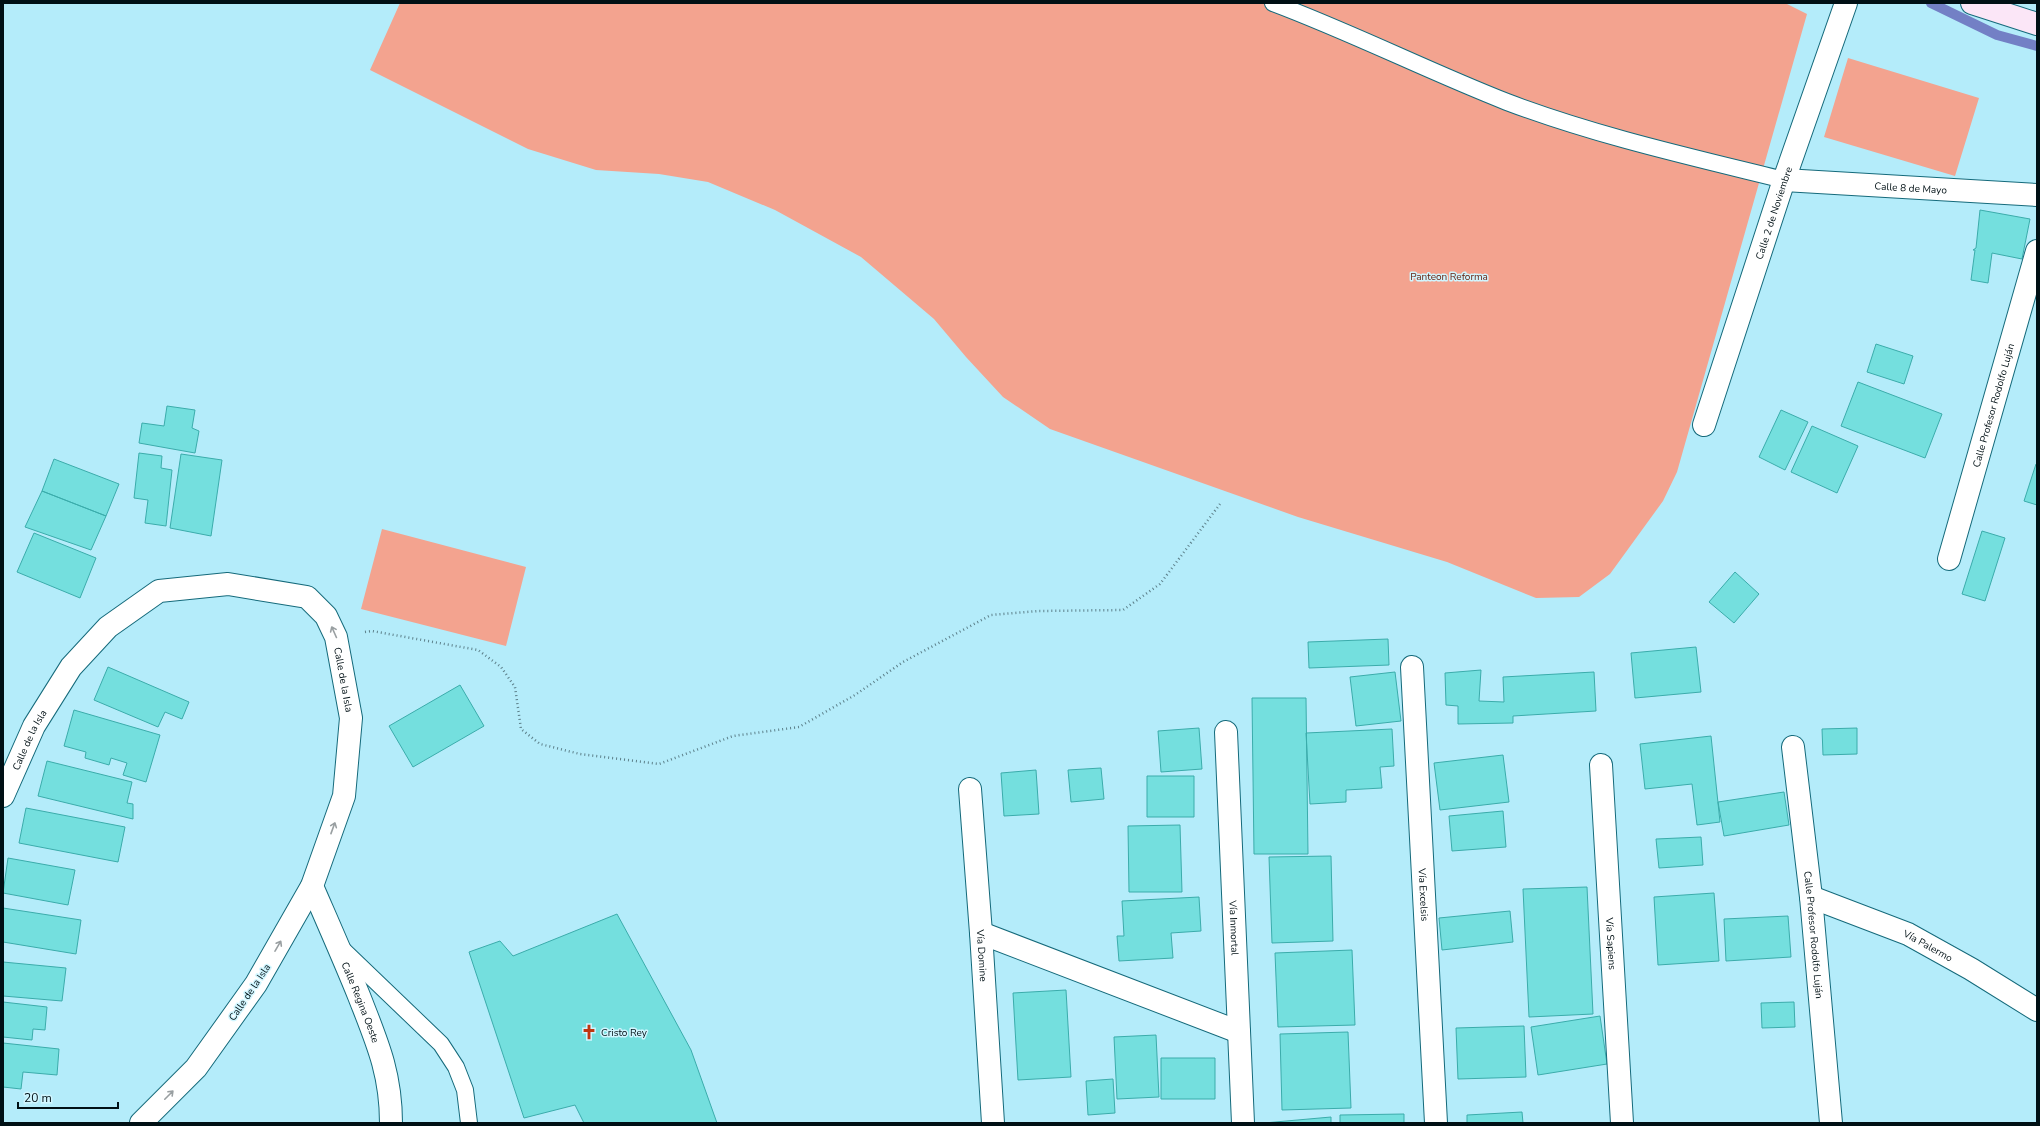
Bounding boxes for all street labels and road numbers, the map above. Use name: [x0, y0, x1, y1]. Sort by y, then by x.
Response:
street label: Calle 2 de Noviembre: [1752, 165, 1796, 262]
street label: Calle 8 de Mayo: [1874, 179, 1948, 198]
street label: Calle Profesor Rodolfo Luján: [1970, 342, 2018, 469]
street label: Calle de la Isla: [330, 646, 356, 713]
street label: Calle de la Isla: [9, 707, 51, 773]
street label: Vía Excelsis: [1415, 867, 1431, 922]
street label: Calle Profesor Rodolfo Luján: [1800, 870, 1826, 999]
street label: Vía Inmortal: [1225, 899, 1242, 956]
street label: Vía Sapiens: [1602, 916, 1619, 971]
street label: Vía Palermo: [1900, 927, 1955, 966]
street label: Vía Domine: [973, 928, 990, 982]
street label: Calle Regina Oeste: [338, 960, 382, 1045]
street label: Calle de la Isla: [226, 961, 274, 1024]

